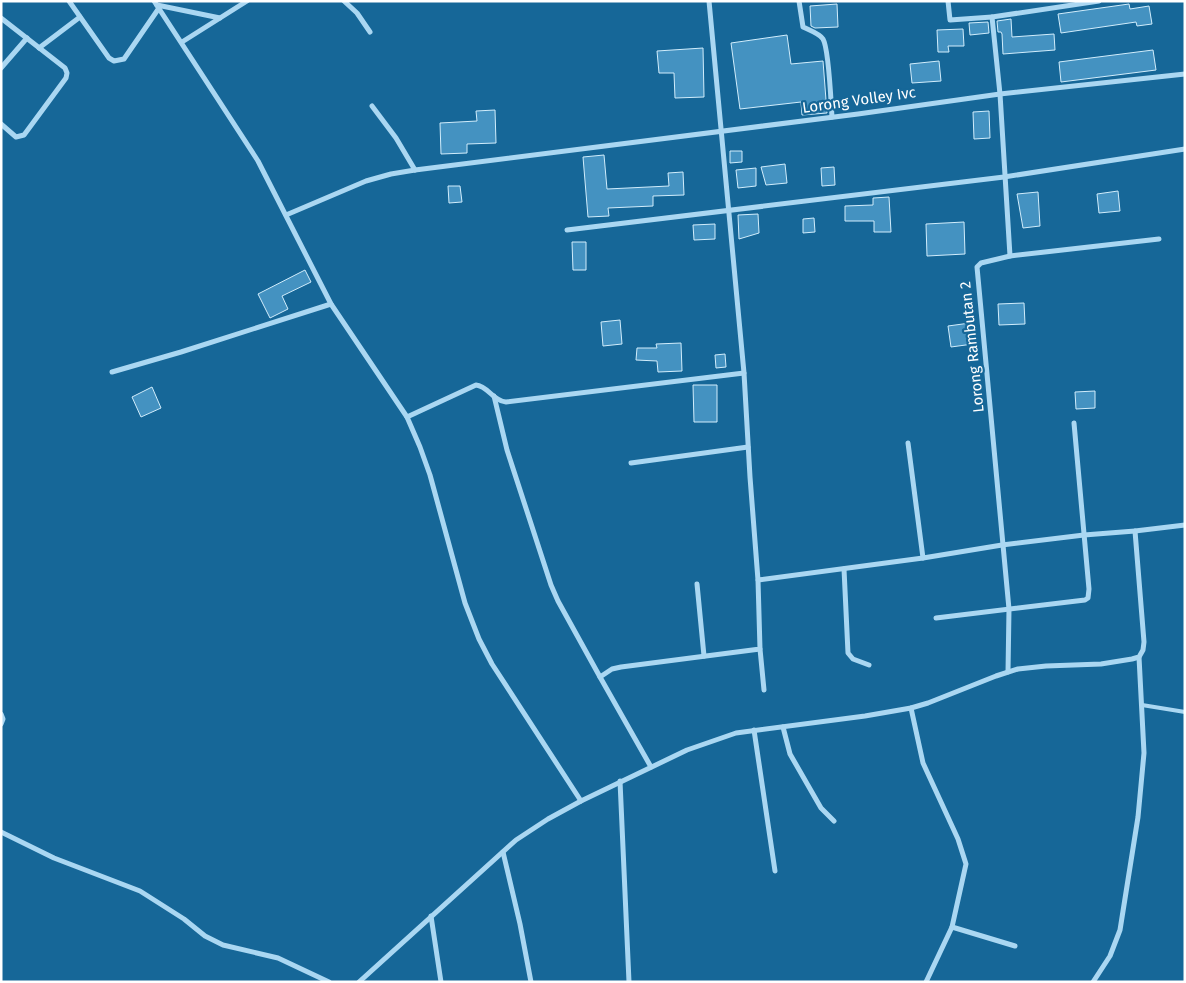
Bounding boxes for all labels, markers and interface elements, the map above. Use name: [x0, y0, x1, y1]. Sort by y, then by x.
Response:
street label: Lorong Volley Ivc: [801, 83, 917, 117]
street label: Lorong Rambutan 2: [956, 281, 988, 413]

